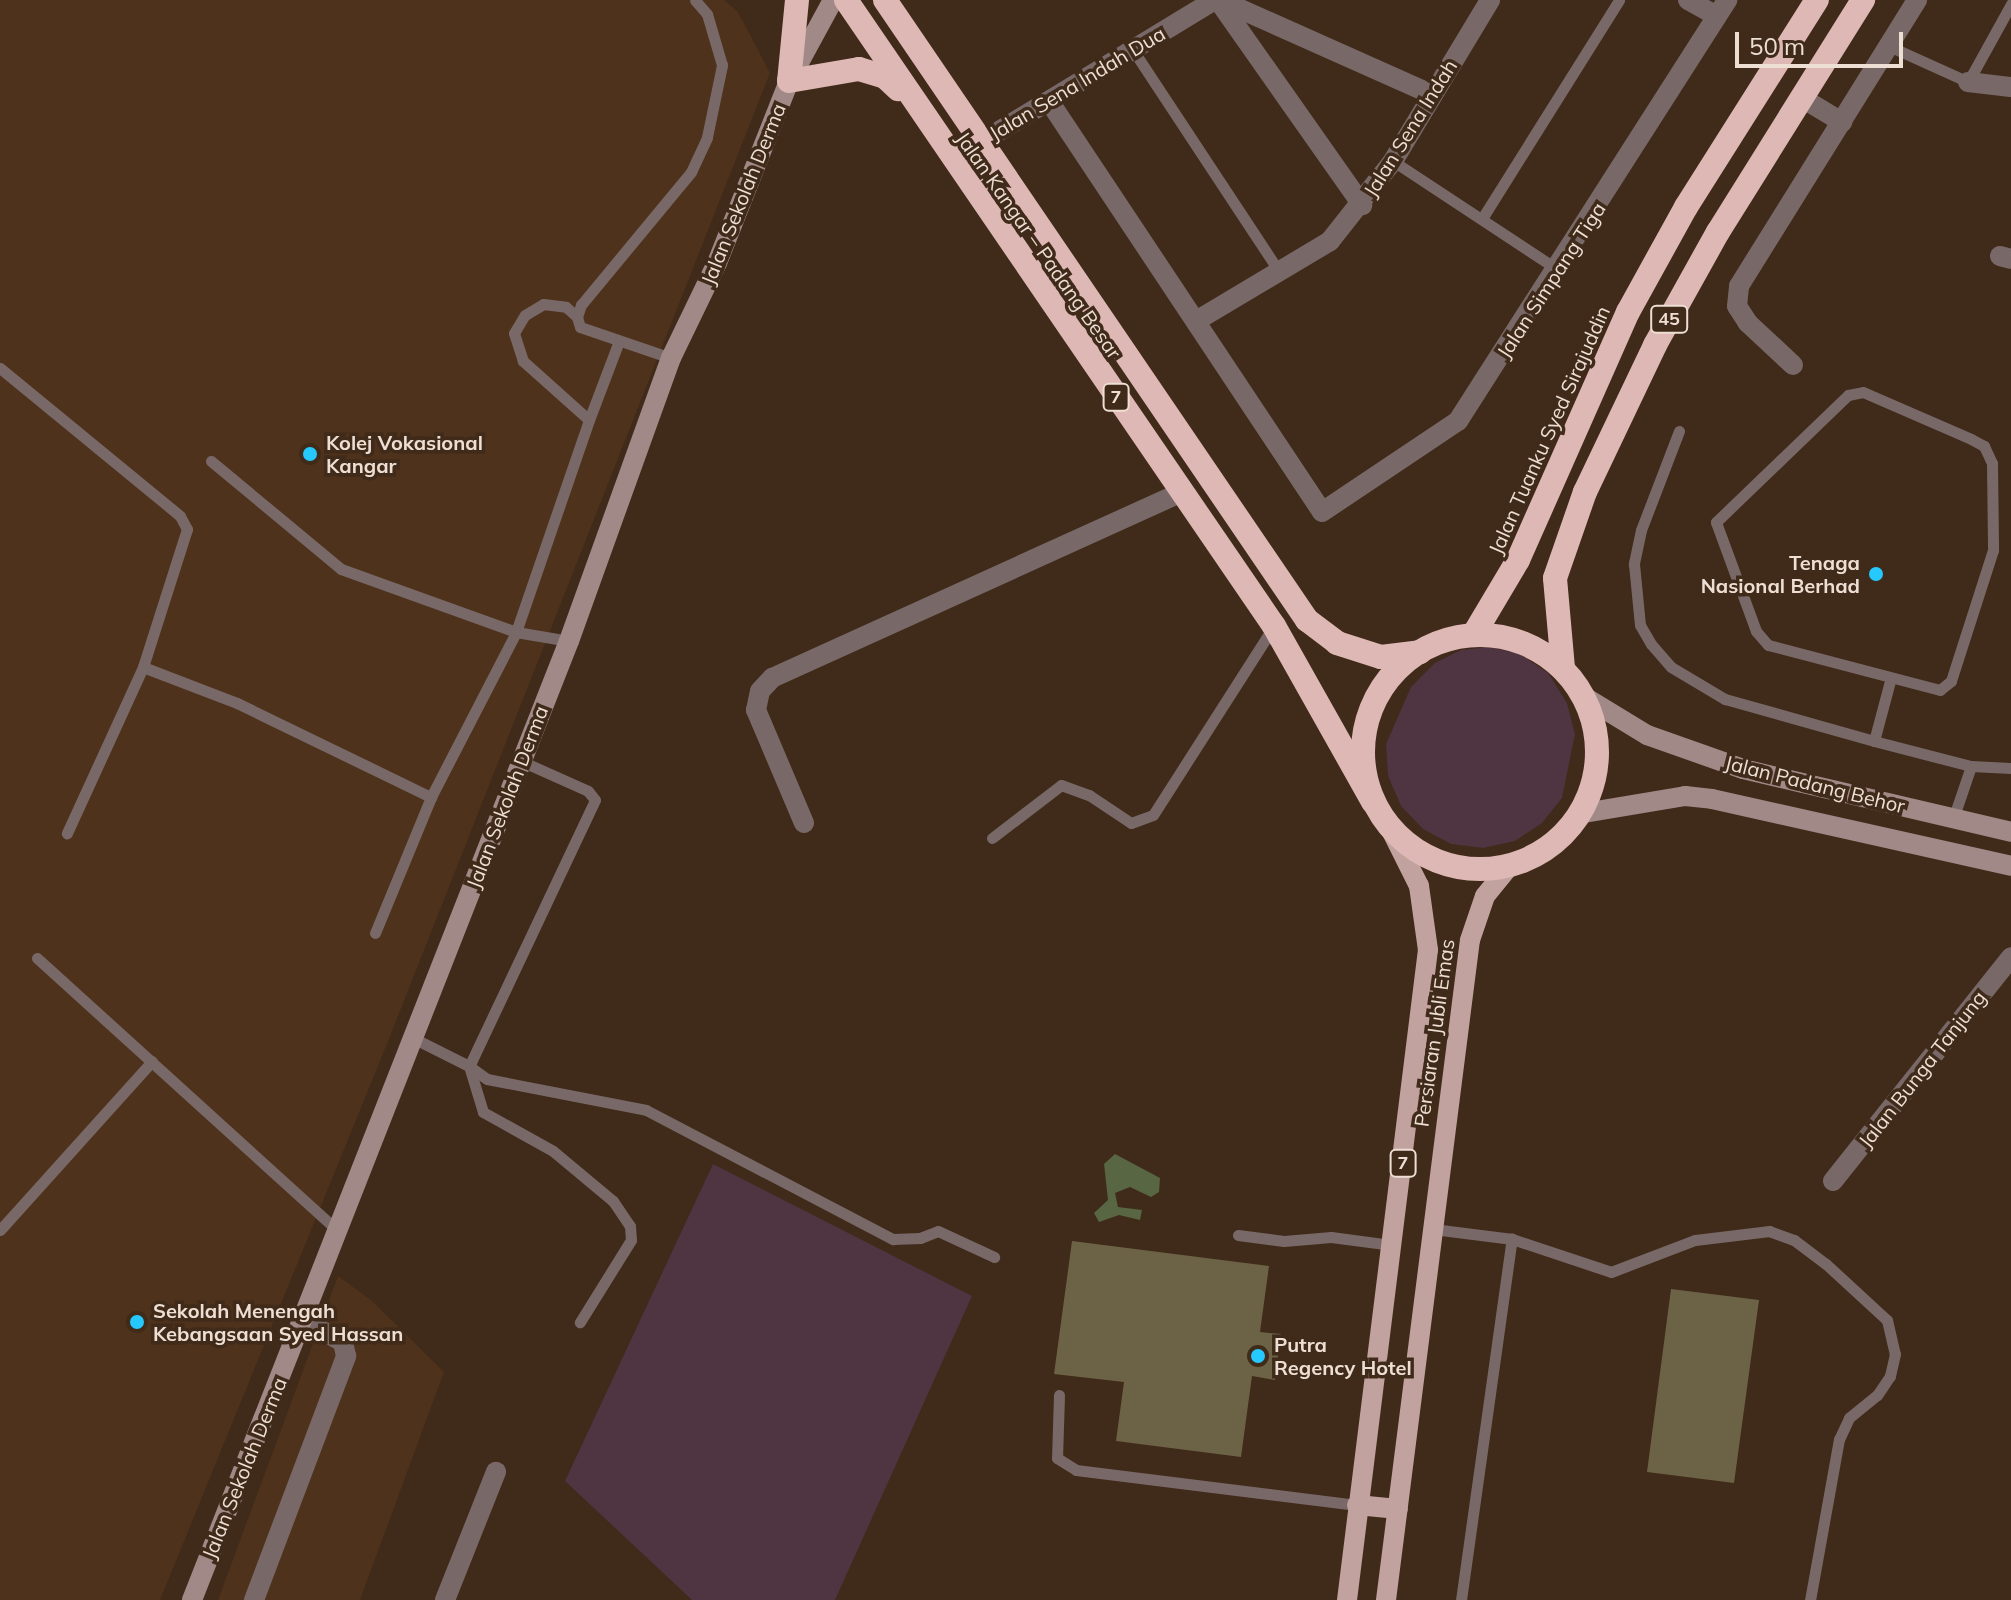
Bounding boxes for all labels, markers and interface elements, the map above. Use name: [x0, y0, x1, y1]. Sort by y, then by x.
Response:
scale bar: [1739, 16, 1907, 66]
street label: Jalan Sena Indah Dua: [985, 21, 1169, 145]
text: 50 m: [1749, 31, 1805, 61]
street label: Jalan Sena Indah: [1358, 55, 1462, 201]
street label: Jalan Sekolah Derma: [696, 100, 790, 288]
street label: Jalan Kangar – Padang Besar: [951, 127, 1127, 363]
street label: Jalan Simpang Tiga: [1492, 198, 1610, 362]
street label: Jalan Tuanku Syed Sirajuddin: [1483, 302, 1615, 558]
road number: 45: [1649, 305, 1689, 333]
road number: 7: [1102, 383, 1130, 411]
place label: Kolej Vokasional Kangar: [326, 430, 483, 477]
marker: Kolej Vokasional Kangar: [301, 445, 319, 463]
place label: Tenaga Nasional Berhad: [1701, 550, 1860, 597]
marker: Tenaga Nasional Berhad: [1867, 565, 1885, 583]
street label: Jalan Sekolah Derma: [461, 702, 553, 892]
street label: Jalan Padang Behor: [1722, 750, 1908, 818]
street label: Persiaran Jubli Emas: [1409, 938, 1459, 1128]
street label: Jalan Bunga Tanjung: [1853, 986, 1991, 1152]
road number: 7: [1389, 1149, 1417, 1177]
place label: Sekolah Menengah Kebangsaan Syed Hassan: [153, 1298, 403, 1345]
marker: Sekolah Menengah Kebangsaan Syed Hassan: [128, 1313, 146, 1331]
place label: Putra Regency Hotel: [1274, 1332, 1412, 1379]
marker: Putra Regency Hotel: [1249, 1347, 1267, 1365]
street label: Jalan Sekolah Derma: [197, 1374, 291, 1562]

